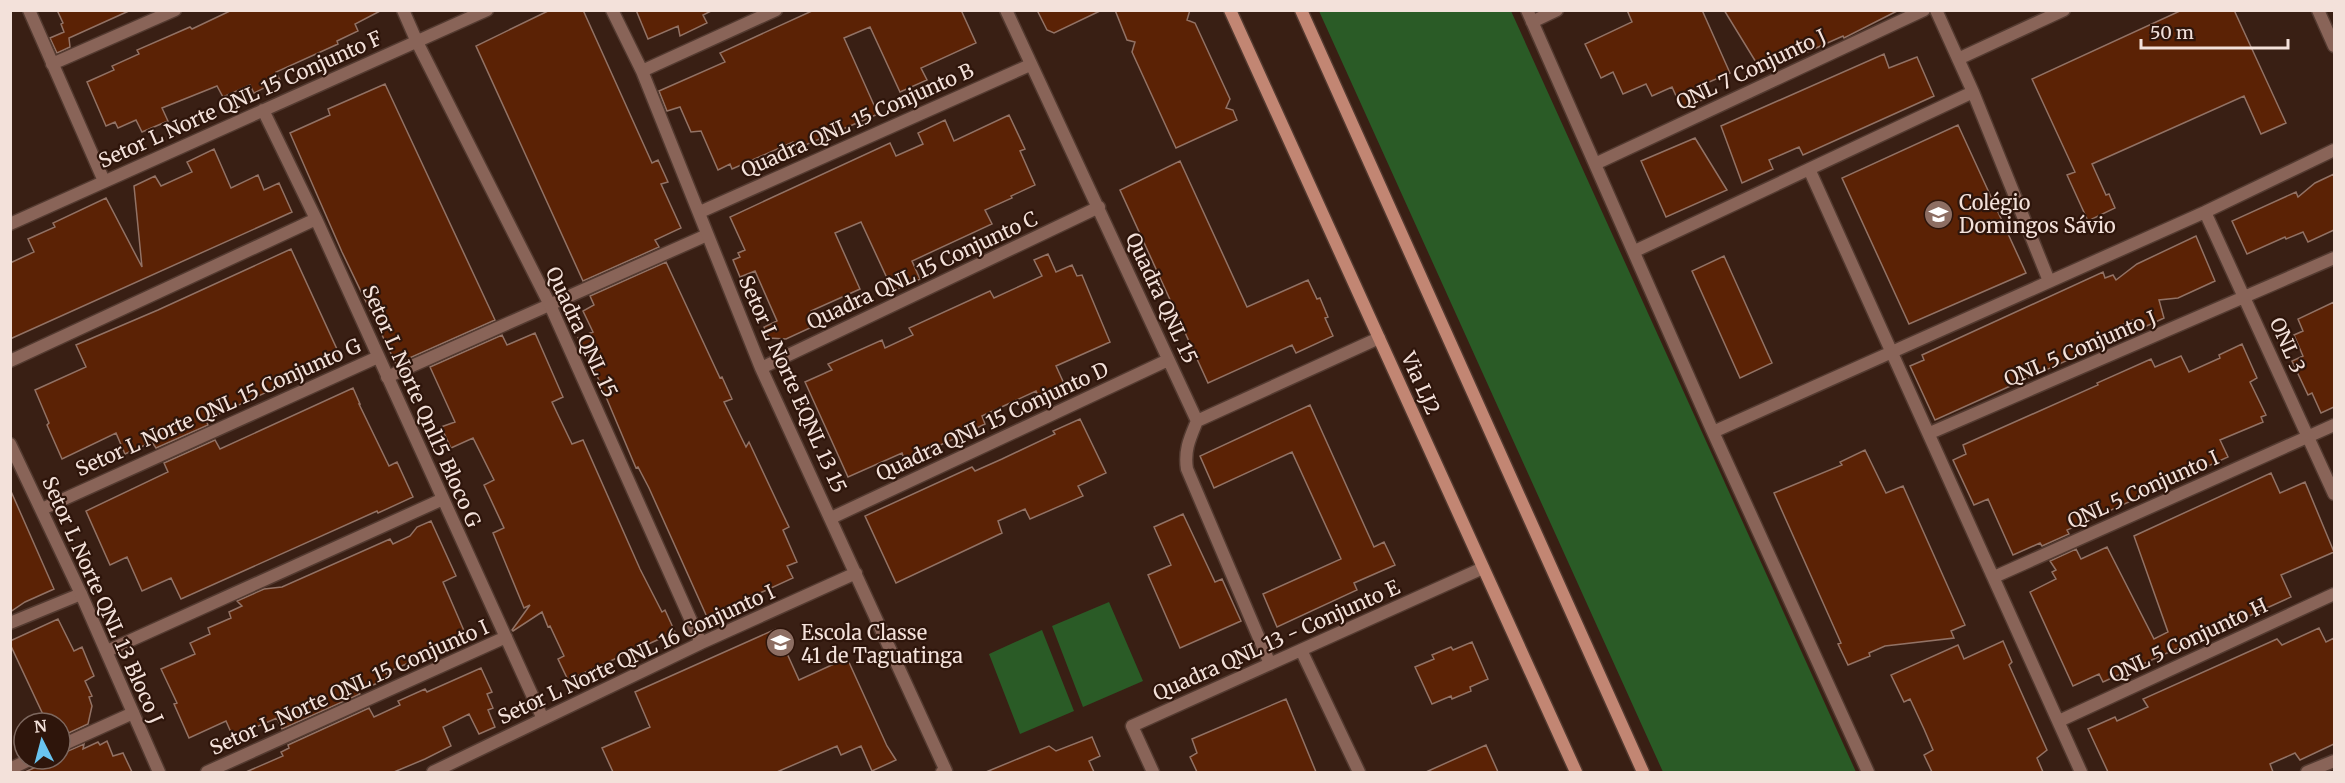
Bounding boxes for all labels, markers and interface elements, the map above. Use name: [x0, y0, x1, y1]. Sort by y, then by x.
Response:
scale bar: [2141, 12, 2288, 50]
text: 50 m: [2150, 21, 2194, 44]
street label: QNL 7 Conjunto J: [1672, 23, 1830, 115]
street label: Setor L Norte QNL 15 Conjunto F: [94, 25, 386, 173]
street label: Quadra QNL 15 Conjunto B: [737, 57, 977, 183]
place label: Colégio Domingos Sávio: [1959, 190, 2116, 238]
school or university icon: Colégio Domingos Sávio: [1922, 198, 1954, 230]
street label: Quadra QNL 15 Conjunto C: [803, 205, 1041, 335]
street label: Quadra QNL 15: [1121, 229, 1203, 367]
street label: Quadra QNL 15: [541, 263, 623, 401]
street label: Setor L Norte EQNL 13 15: [734, 271, 852, 497]
street label: Setor L Norte Qnl15 Bloco G: [357, 281, 487, 531]
street label: QNL 5 Conjunto J: [2000, 305, 2160, 391]
street label: ONL 3: [2265, 313, 2311, 377]
street label: Setor L Norte QNL 15 Conjunto G: [71, 332, 365, 481]
street label: Via LJ2: [1396, 347, 1446, 418]
street label: Quadra QNL 15 Conjunto D: [872, 356, 1112, 486]
street label: QNL 5 Conjunto I: [2063, 444, 2223, 534]
street label: Setor L Norte QNL 13 Bloco J: [38, 473, 168, 727]
street label: Quadra QNL 13 - Conjunto E: [1149, 574, 1404, 706]
street label: Setor L Norte QNL 16 Conjunto I: [493, 579, 779, 729]
street label: QNL 5 Conjunto H: [2105, 592, 2271, 688]
street label: Setor L Norte QNL 15 Conjunto I: [206, 614, 492, 760]
place label: Escola Classe 41 de Taguatinga: [801, 620, 963, 668]
school or university icon: Escola Classe 41 de Taguatinga: [764, 627, 796, 659]
north arrow: [12, 711, 72, 771]

